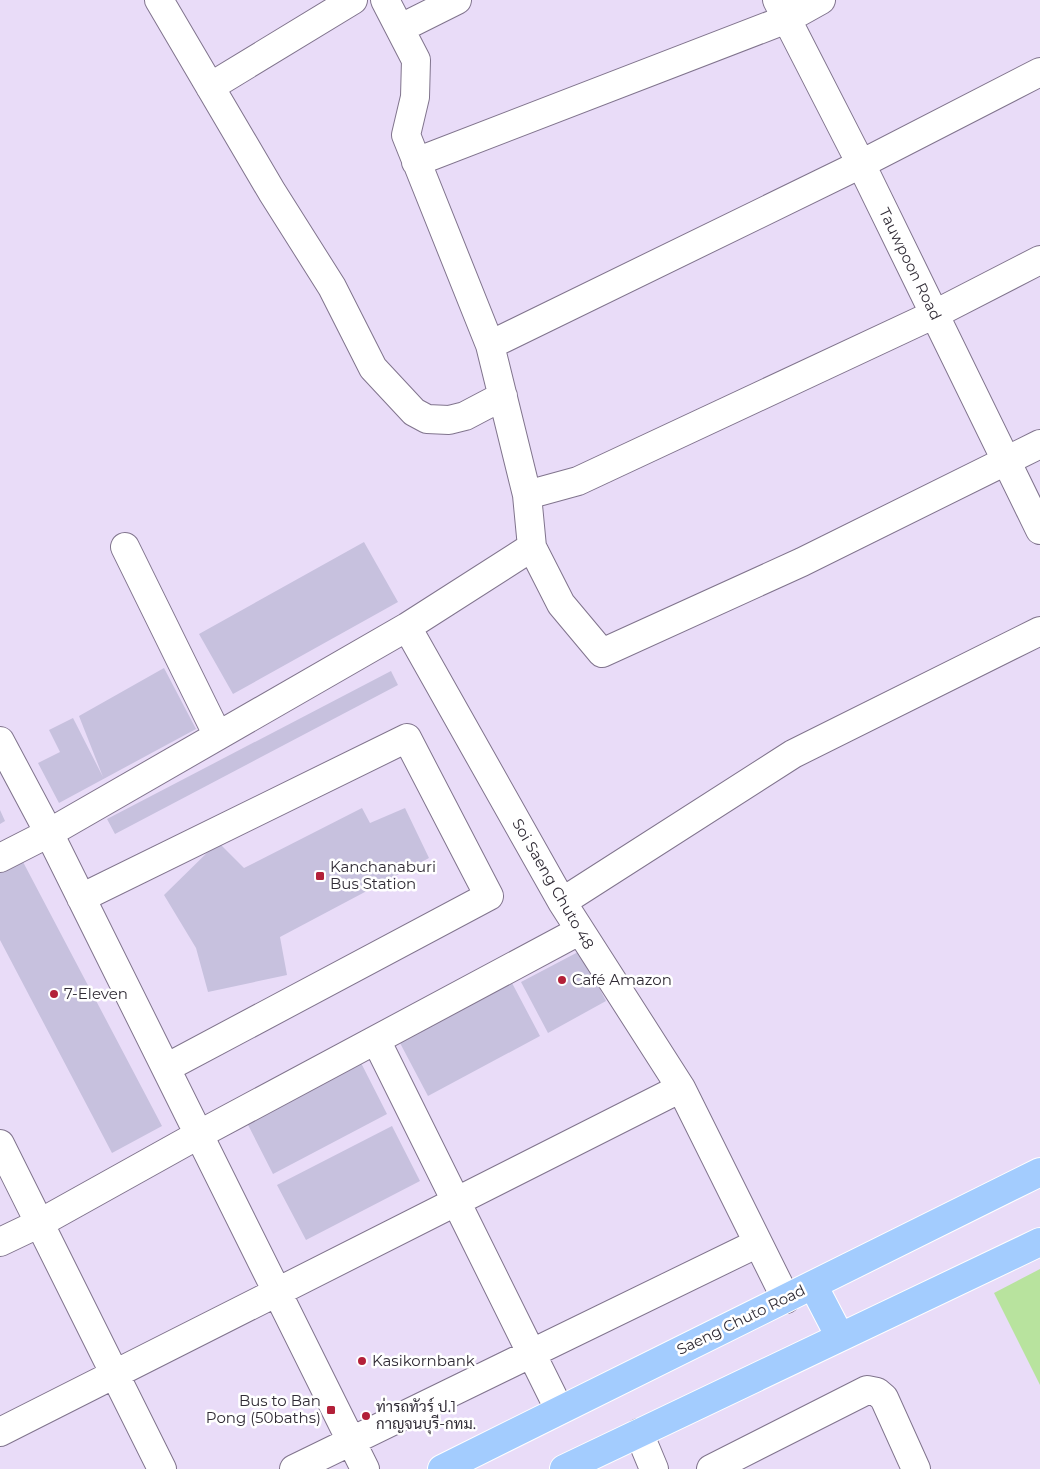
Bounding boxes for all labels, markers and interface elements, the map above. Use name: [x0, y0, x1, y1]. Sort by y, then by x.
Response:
street label: Tauwpoon Road: [875, 205, 946, 323]
street label: Soi Saeng Chuto 48: [508, 815, 599, 952]
place label: Kanchanaburi Bus Station: [330, 857, 436, 893]
marker: Kanchanaburi Bus Station: [314, 870, 326, 882]
place label: Café Amazon: [572, 970, 672, 989]
marker: Café Amazon: [556, 974, 568, 986]
place label: 7-Eleven: [64, 984, 128, 1003]
marker: 7-Eleven: [48, 988, 60, 1000]
street label: Saeng Chuto Road: [673, 1280, 808, 1359]
place label: Kasikornbank: [372, 1351, 475, 1370]
marker: Kasikornbank: [356, 1355, 368, 1367]
place label: Bus to Ban Pong (50baths): [206, 1391, 321, 1427]
place label: ท่ารถทัวร์ ป.1 กาญจนบุรี-กทม.: [376, 1397, 476, 1435]
marker: Bus to Ban Pong (50baths): [325, 1404, 337, 1416]
marker: ท่ารถทัวร์ ป.1 กาญจนบุรี-กทม.: [360, 1410, 372, 1422]

